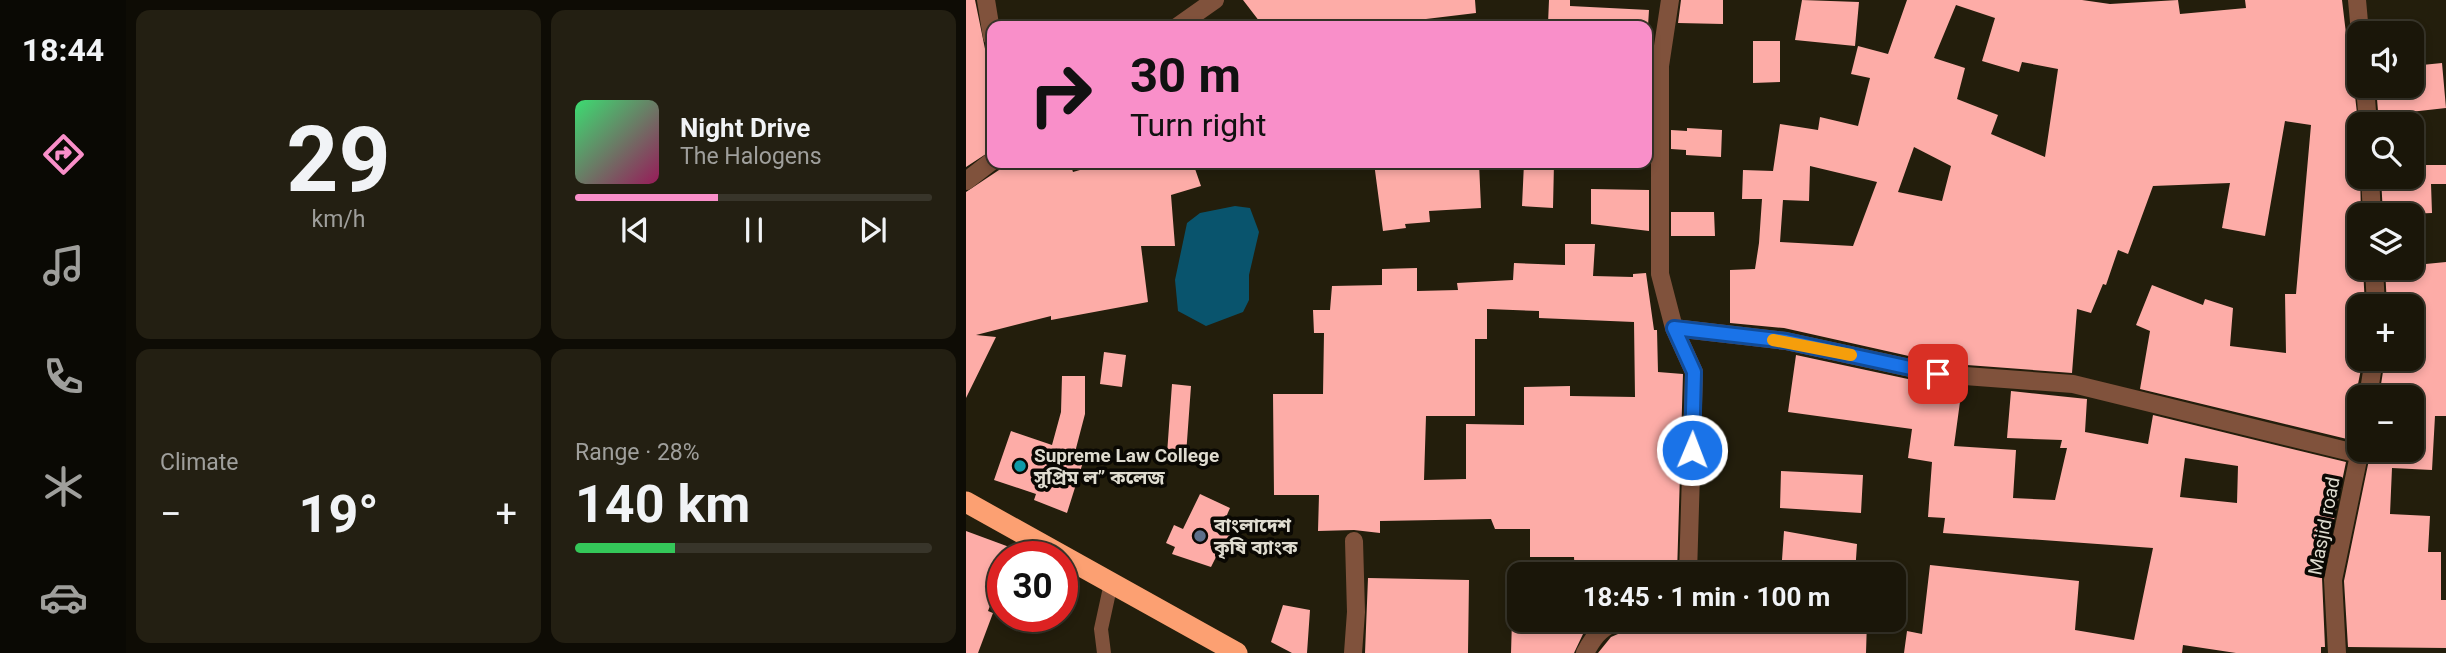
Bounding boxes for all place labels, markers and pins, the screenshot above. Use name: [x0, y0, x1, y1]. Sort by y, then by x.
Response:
pin: [1908, 344, 1968, 404]
place label: Supreme Law College সুপ্রিম ল” কলেজ: [1033, 444, 1219, 489]
marker: Supreme Law College সুপ্রিম ল” কলেজ: [1012, 458, 1028, 474]
place label: বাংলাদেশ কৃষি ব্যাংক: [1213, 514, 1298, 560]
marker: বাংলাদেশ কৃষি ব্যাংক: [1192, 528, 1208, 544]

